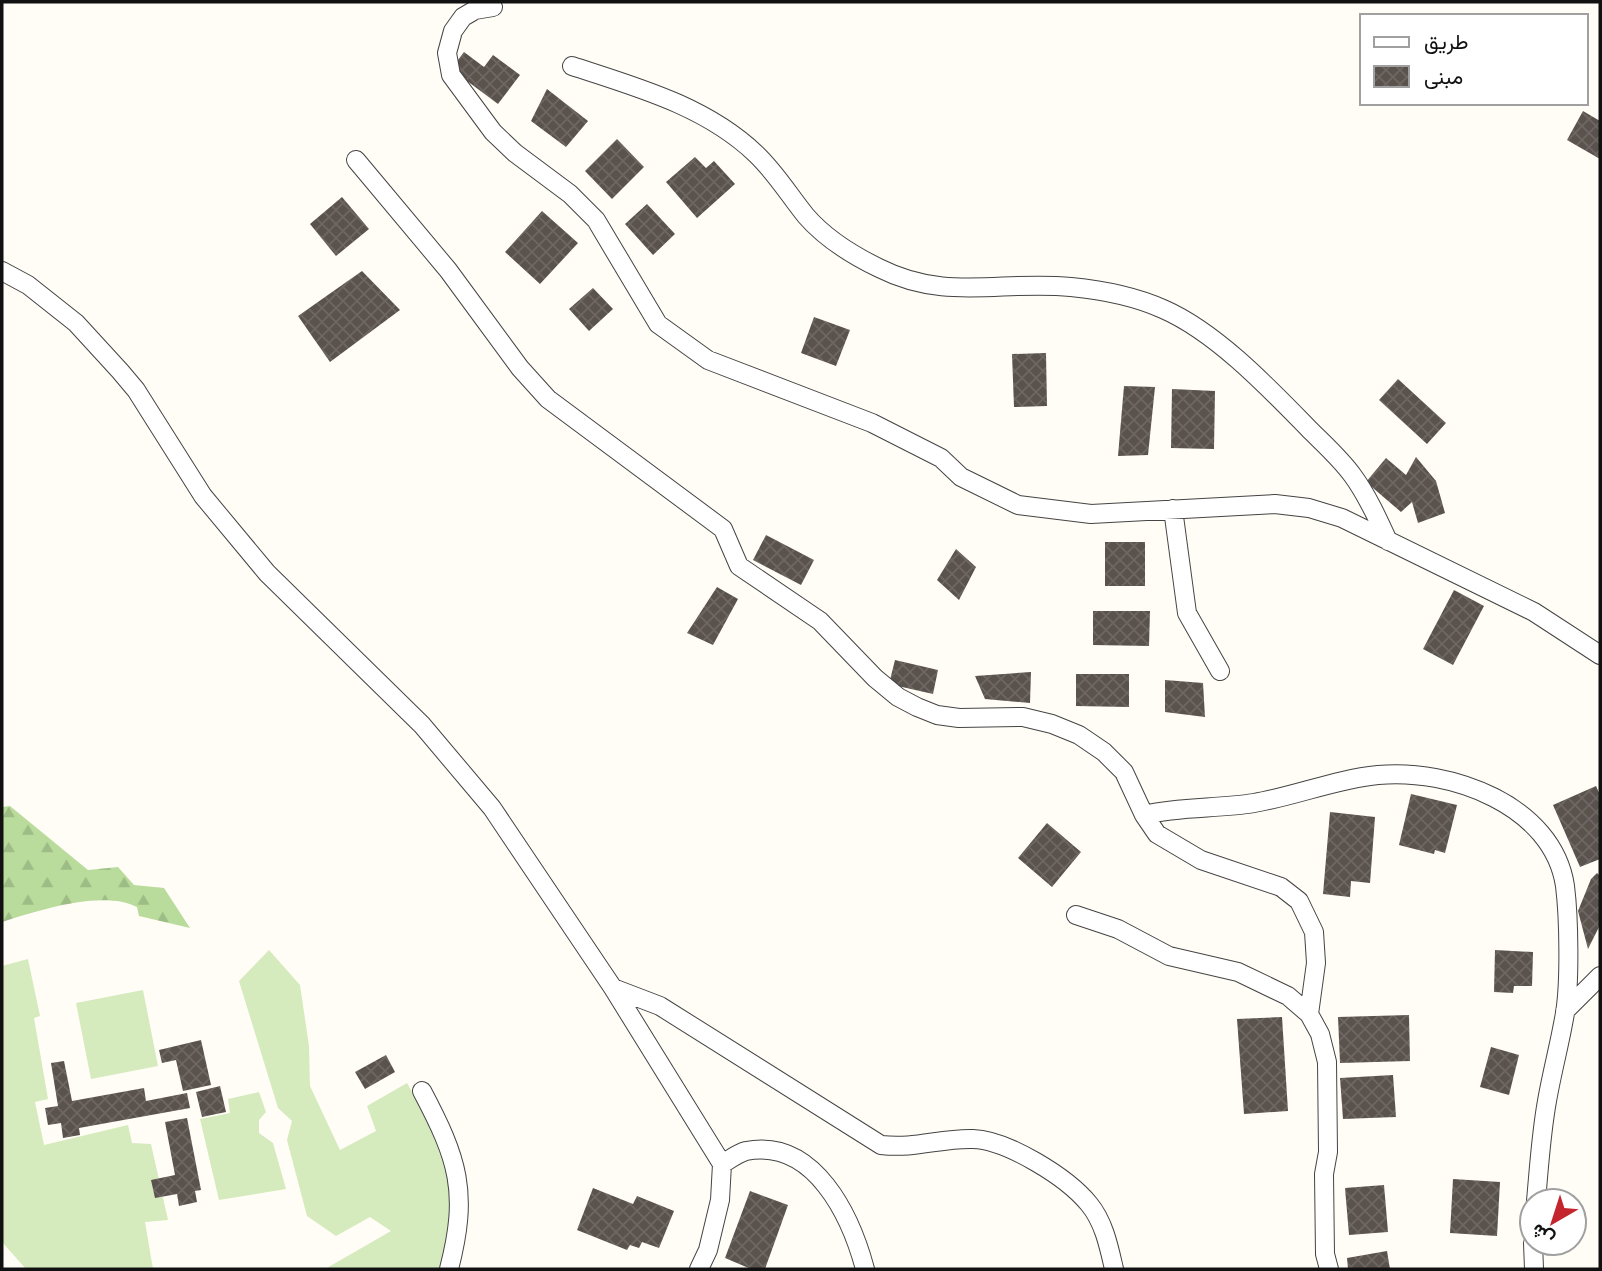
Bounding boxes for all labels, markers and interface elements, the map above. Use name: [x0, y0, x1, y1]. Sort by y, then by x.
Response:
legend: [1360, 14, 1588, 105]
text: طريق: [1424, 27, 1469, 55]
text: مبنى: [1424, 62, 1463, 90]
north arrow: [1518, 1187, 1588, 1257]
text: ش: [1525, 1219, 1559, 1253]

